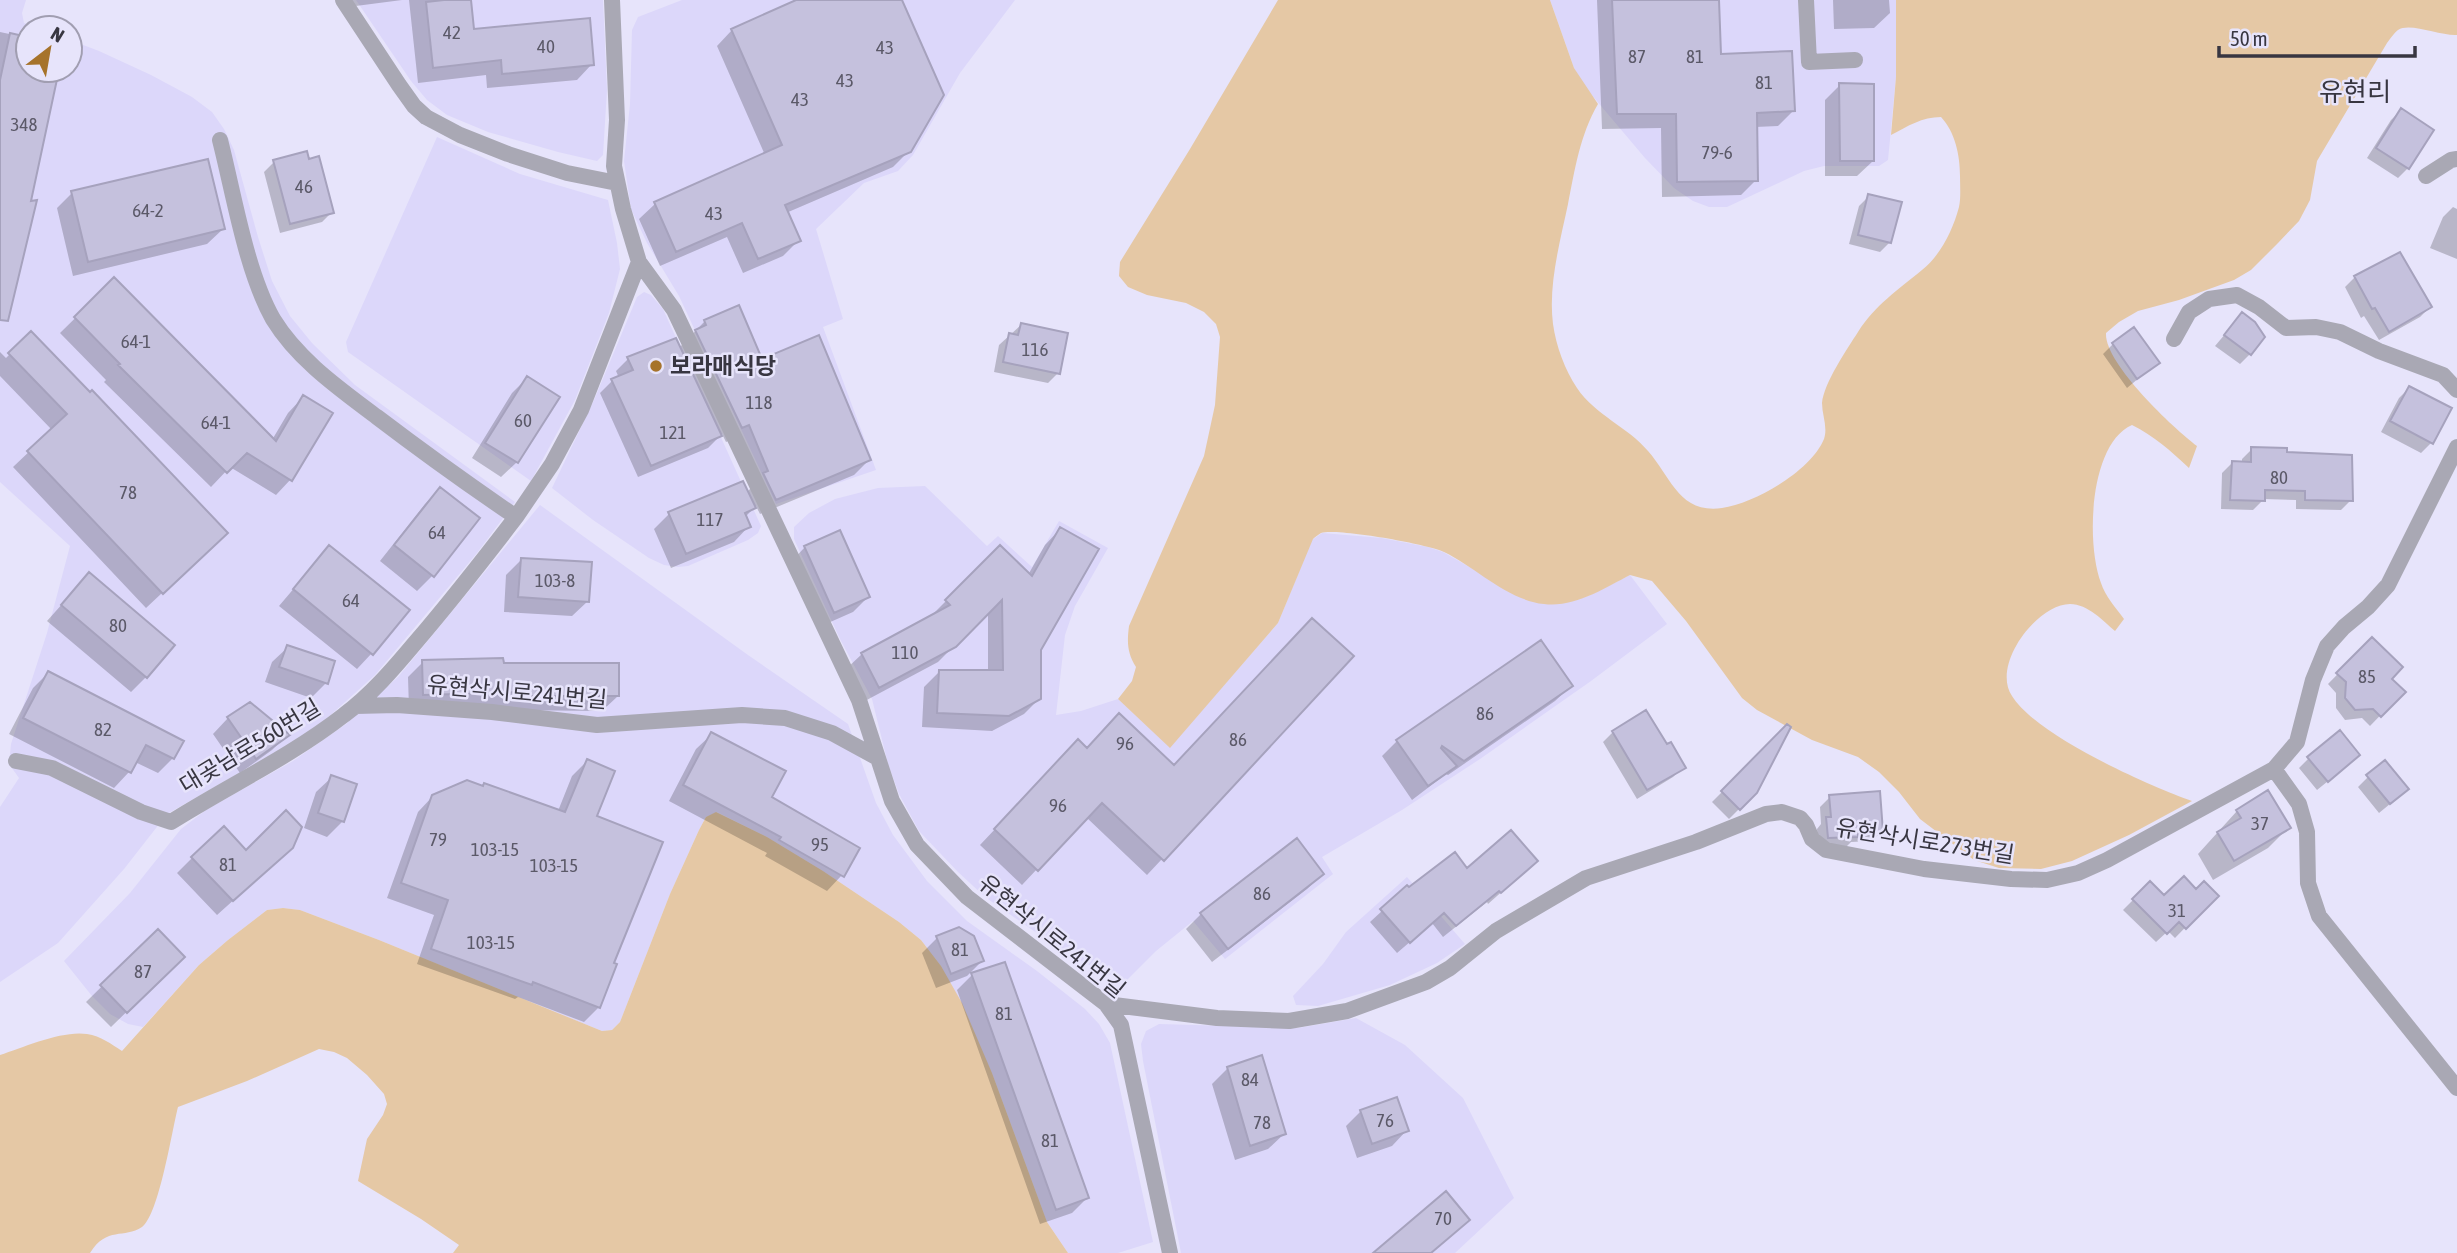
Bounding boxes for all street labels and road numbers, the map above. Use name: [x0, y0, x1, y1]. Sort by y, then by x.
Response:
street label: 유현삭시로241번길: [426, 671, 608, 713]
street label: 대곶남로560번길: [175, 694, 325, 798]
street label: 유현삭시로273번길: [1834, 814, 2016, 868]
street label: 유현삭시로241번길: [974, 869, 1130, 1003]

